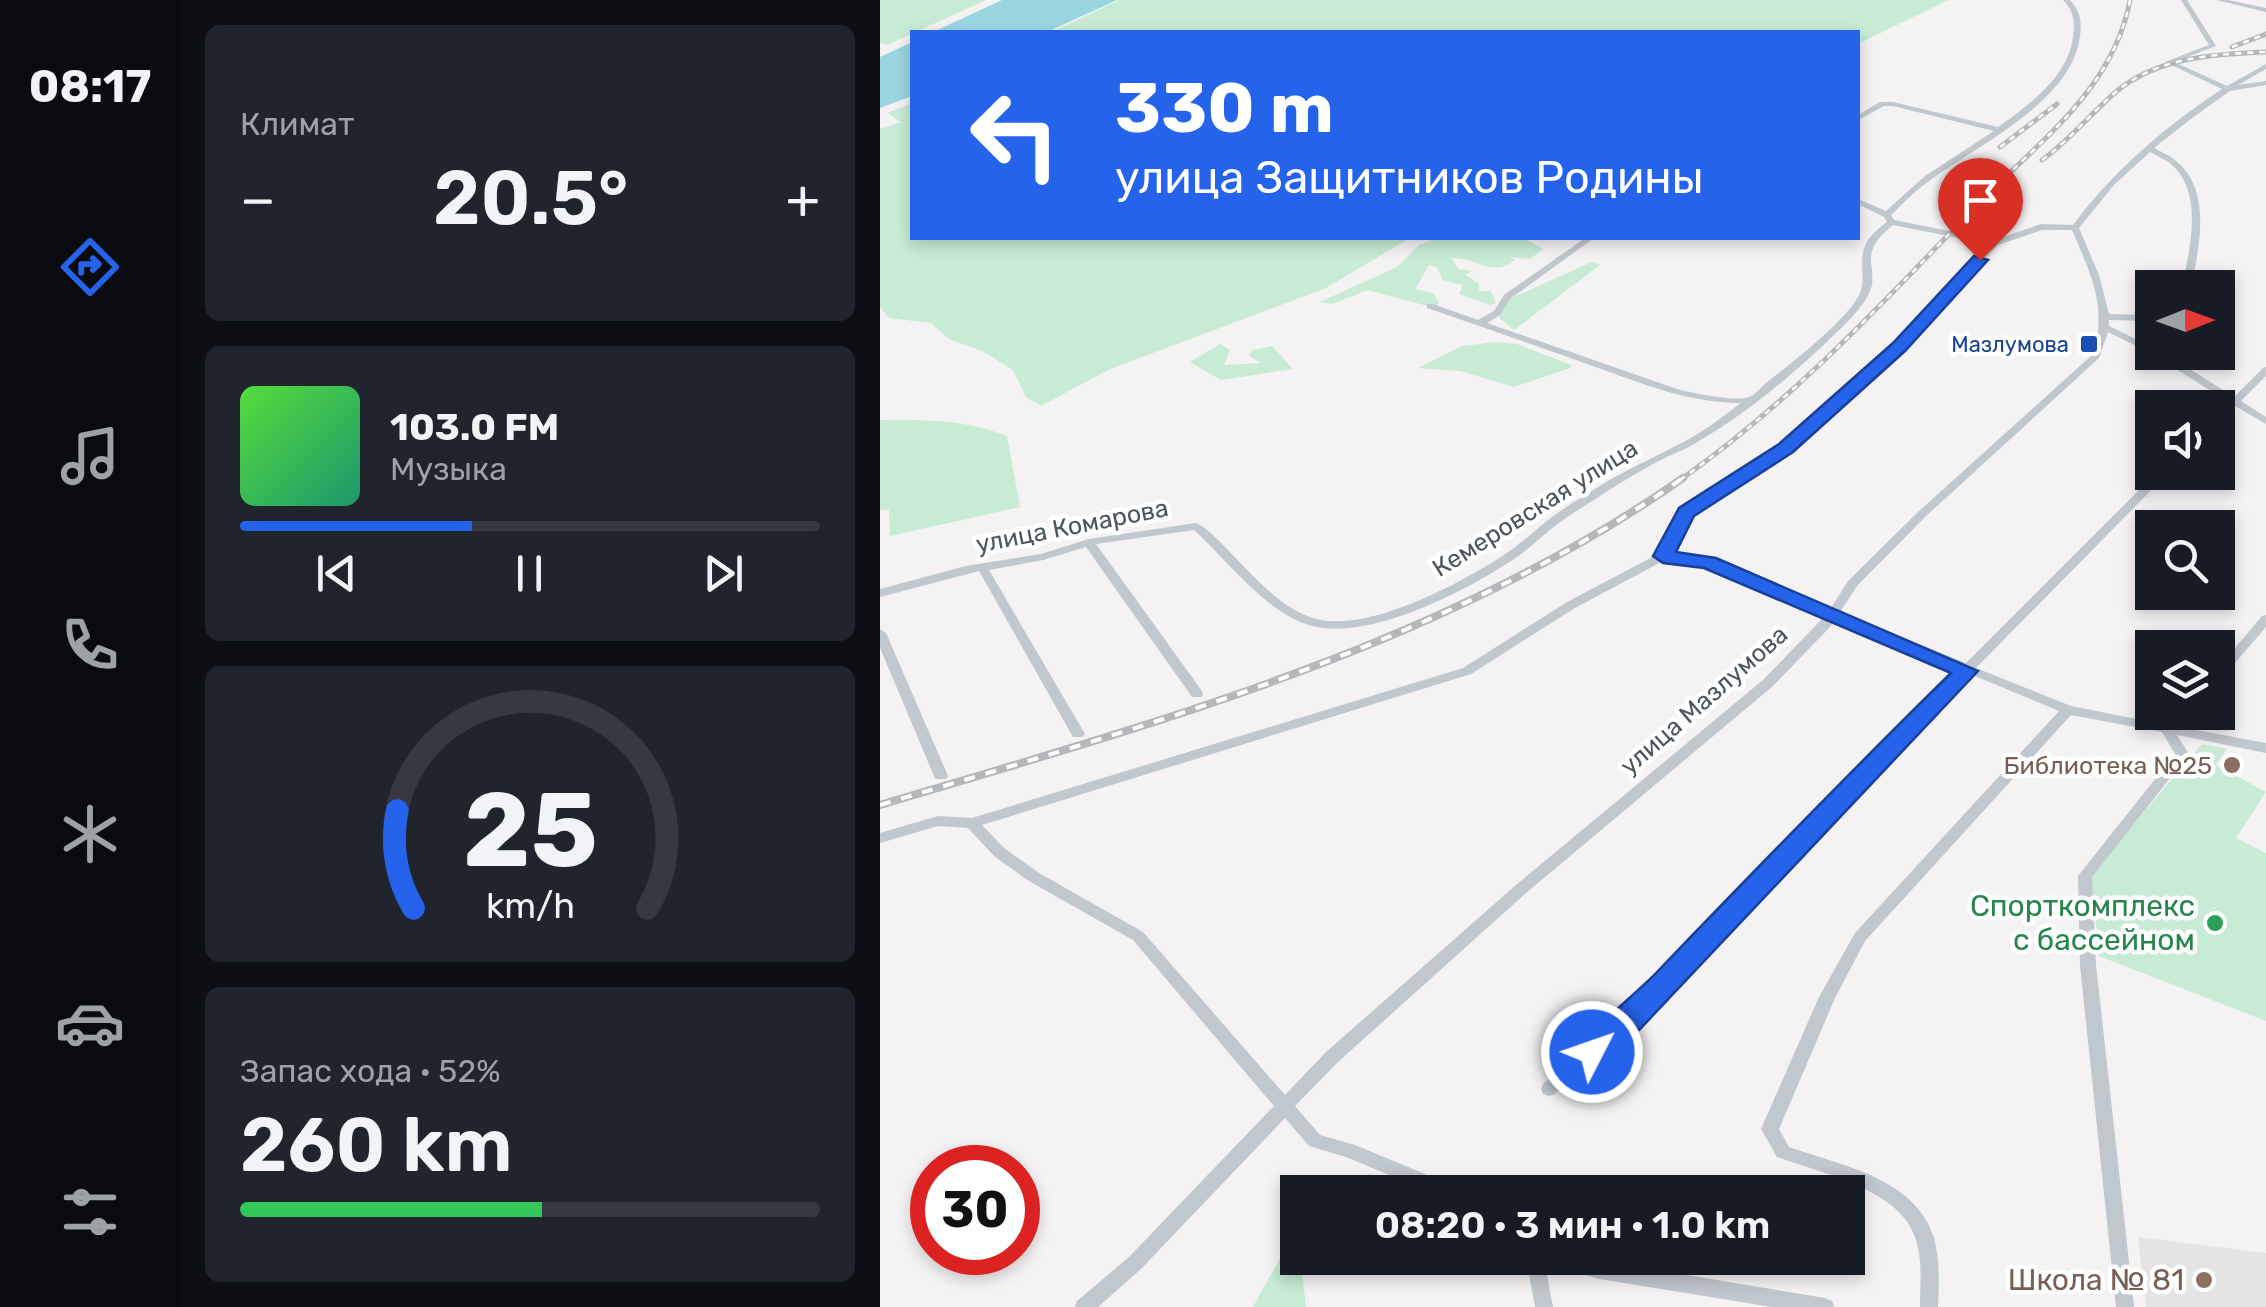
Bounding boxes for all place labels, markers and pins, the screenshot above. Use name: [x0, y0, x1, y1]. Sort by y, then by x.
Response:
pin: [1938, 158, 2023, 261]
place label: Мазлумова: [1951, 331, 2069, 358]
marker: Мазлумова: [2078, 333, 2100, 355]
place label: Библиотека №25: [2004, 751, 2212, 780]
marker: Библиотека №25: [2221, 754, 2243, 776]
place label: Спорткомплекс с бассейном: [1970, 888, 2195, 958]
marker: Спорткомплекс с бассейном: [2204, 912, 2226, 934]
place label: Школа № 81: [2008, 1262, 2184, 1298]
marker: Школа № 81: [2193, 1269, 2215, 1291]

